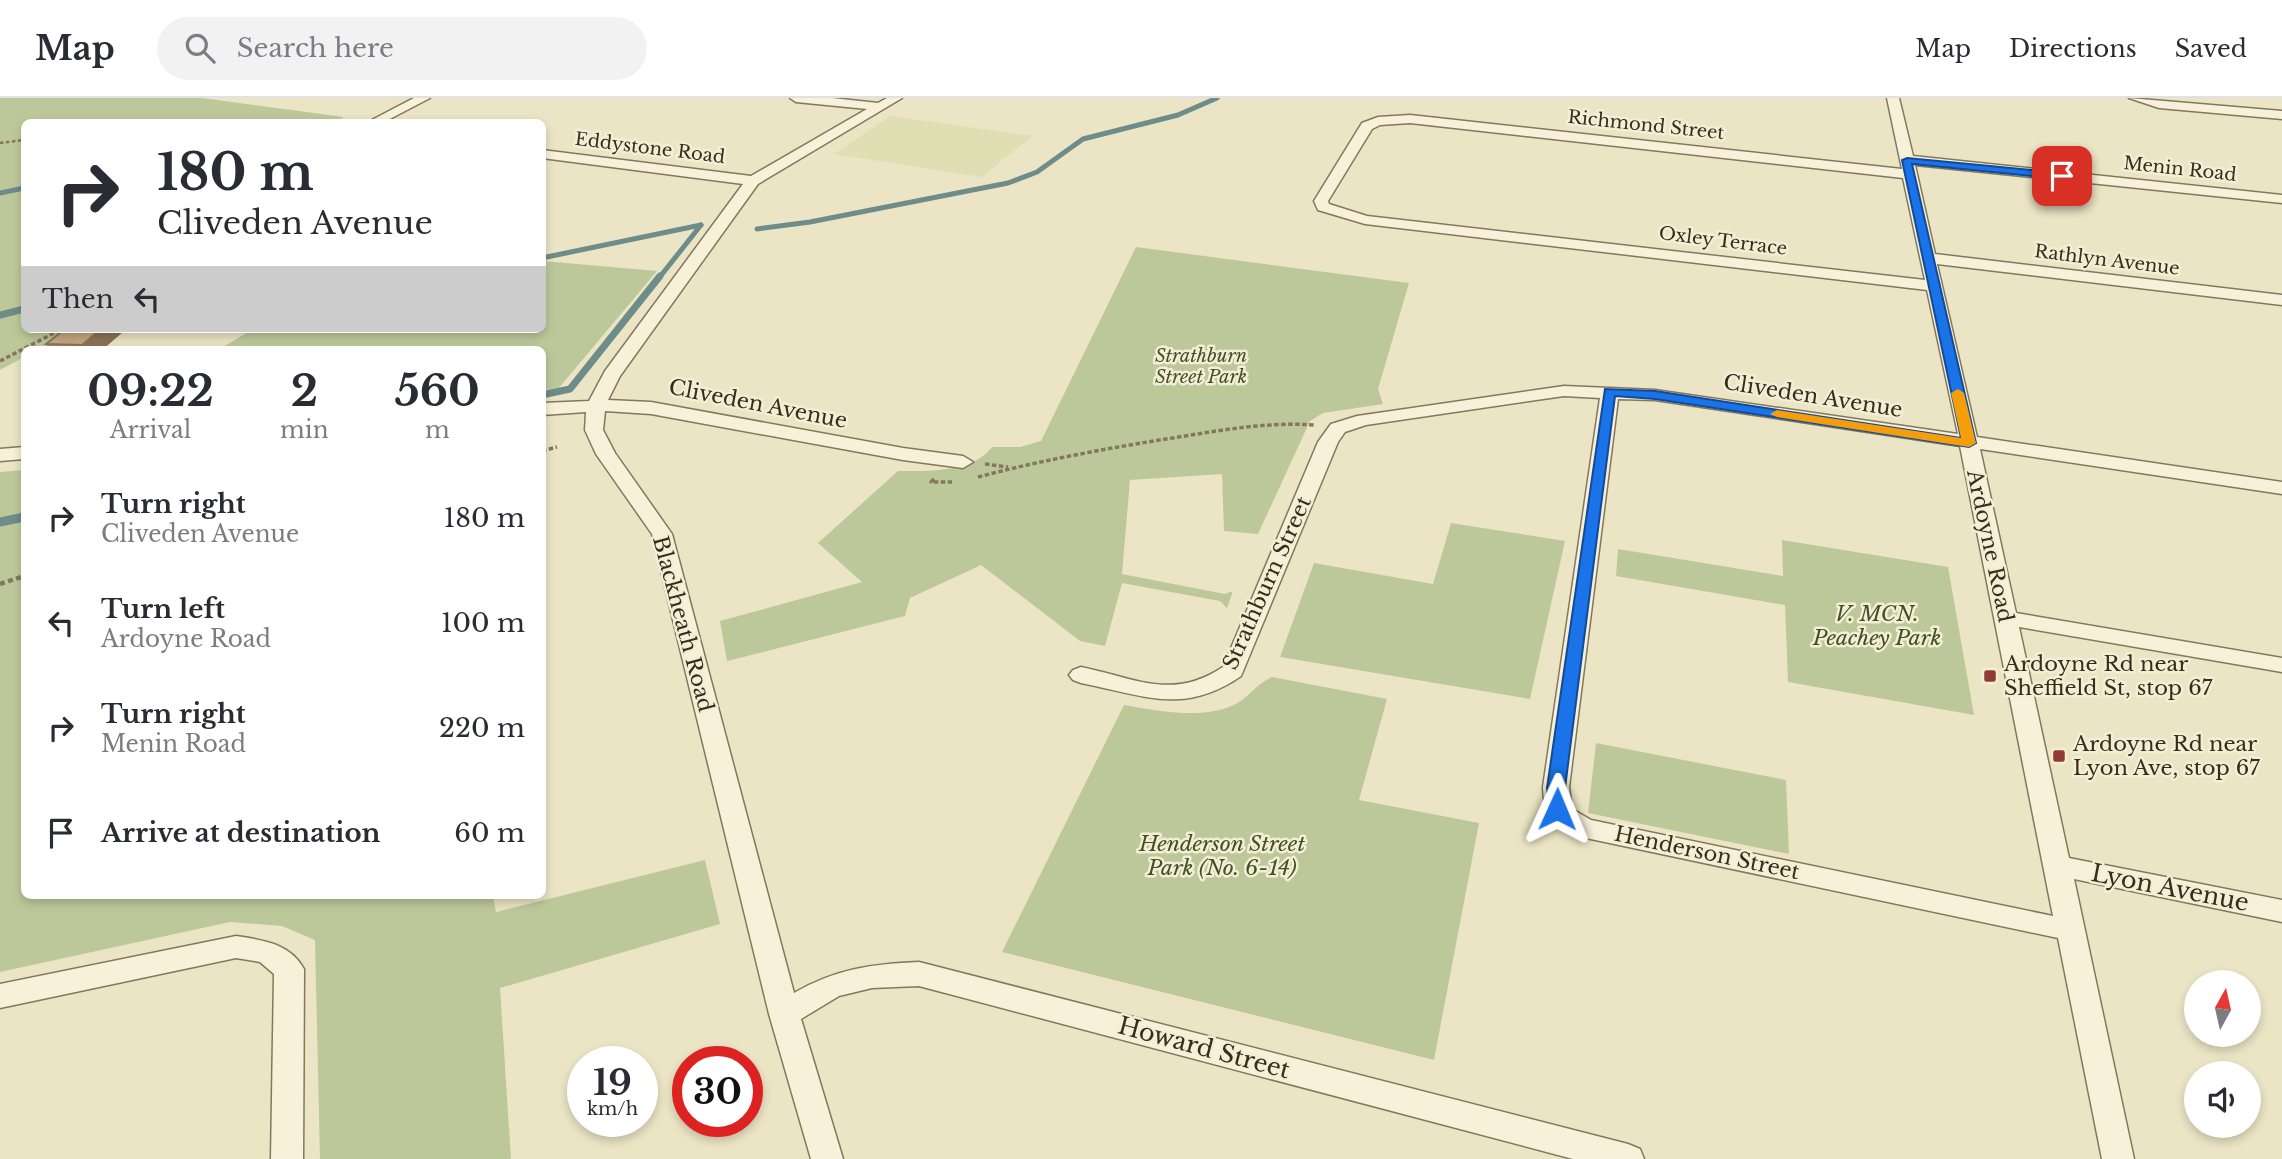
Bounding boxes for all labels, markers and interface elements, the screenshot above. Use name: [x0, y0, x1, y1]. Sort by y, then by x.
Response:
search box: [157, 17, 647, 80]
text: Map: [35, 28, 115, 69]
icon: search: [181, 29, 219, 67]
text: Search here: [237, 32, 394, 64]
text: Map: [1915, 34, 1971, 63]
text: Directions: [2009, 34, 2137, 63]
text: Saved: [2175, 34, 2247, 63]
street label: Richmond Street: [1567, 106, 1726, 144]
street label: Eddystone Road: [574, 128, 726, 168]
text: 180 m: [157, 142, 314, 203]
pin: [2032, 146, 2092, 206]
icon: right: [42, 147, 133, 238]
street label: Menin Road: [2122, 152, 2238, 186]
icon: arrive: [2043, 157, 2081, 195]
text: Cliveden Avenue: [157, 203, 433, 243]
street label: Oxley Terrace: [1658, 222, 1788, 260]
street label: Rathlyn Avenue: [2033, 240, 2181, 280]
icon: left: [128, 280, 166, 318]
text: Then: [42, 283, 114, 315]
park label: Strathburn Street Park: [1155, 345, 1247, 388]
text: 09:22: [87, 365, 214, 417]
text: 2: [291, 365, 318, 417]
text: 560: [395, 365, 480, 417]
street label: Cliveden Avenue: [1722, 369, 1904, 423]
street label: Cliveden Avenue: [667, 374, 849, 434]
text: Arrival: [110, 416, 191, 444]
text: min: [280, 416, 328, 444]
text: m: [425, 416, 450, 444]
street label: Ardoyne Road: [1961, 466, 2019, 625]
text: Turn right: [101, 488, 246, 520]
street label: Strathburn Street: [1217, 492, 1317, 674]
icon: right: [42, 499, 80, 537]
text: 180 m: [444, 502, 525, 534]
text: Cliveden Avenue: [101, 520, 299, 548]
street label: Blackheath Road: [647, 533, 719, 715]
text: Turn left: [101, 593, 225, 625]
park label: V. MCN. Peachey Park: [1812, 601, 1941, 651]
icon: left: [42, 604, 80, 642]
text: 100 m: [441, 607, 525, 639]
text: Ardoyne Road: [101, 625, 271, 653]
place label: Ardoyne Rd near Sheffield St, stop 67: [2003, 651, 2213, 701]
marker: Ardoyne Rd near Sheffield St, stop 67: [1982, 668, 1998, 684]
text: Turn right: [101, 698, 246, 730]
icon: right: [42, 709, 80, 747]
text: 220 m: [439, 712, 525, 744]
text: Menin Road: [101, 730, 246, 758]
place label: Ardoyne Rd near Lyon Ave, stop 67: [2072, 731, 2260, 781]
marker: Ardoyne Rd near Lyon Ave, stop 67: [2051, 748, 2067, 764]
position arrow: [1520, 772, 1594, 846]
icon: arrive: [42, 814, 80, 852]
text: Arrive at destination: [101, 817, 381, 849]
text: 60 m: [454, 817, 525, 849]
street label: Henderson Street: [1612, 821, 1802, 885]
park label: Henderson Street Park (No. 6-14): [1138, 831, 1305, 881]
street label: Lyon Avenue: [2089, 858, 2251, 917]
north arrow: [2184, 970, 2261, 1046]
map controls: [2184, 970, 2261, 1138]
street label: Howard Street: [1115, 1011, 1293, 1084]
speed limit sign: 30: [672, 1046, 763, 1137]
text: 19: [593, 1061, 632, 1104]
button: sound: [2184, 1061, 2261, 1138]
text: km/h: [587, 1098, 638, 1120]

